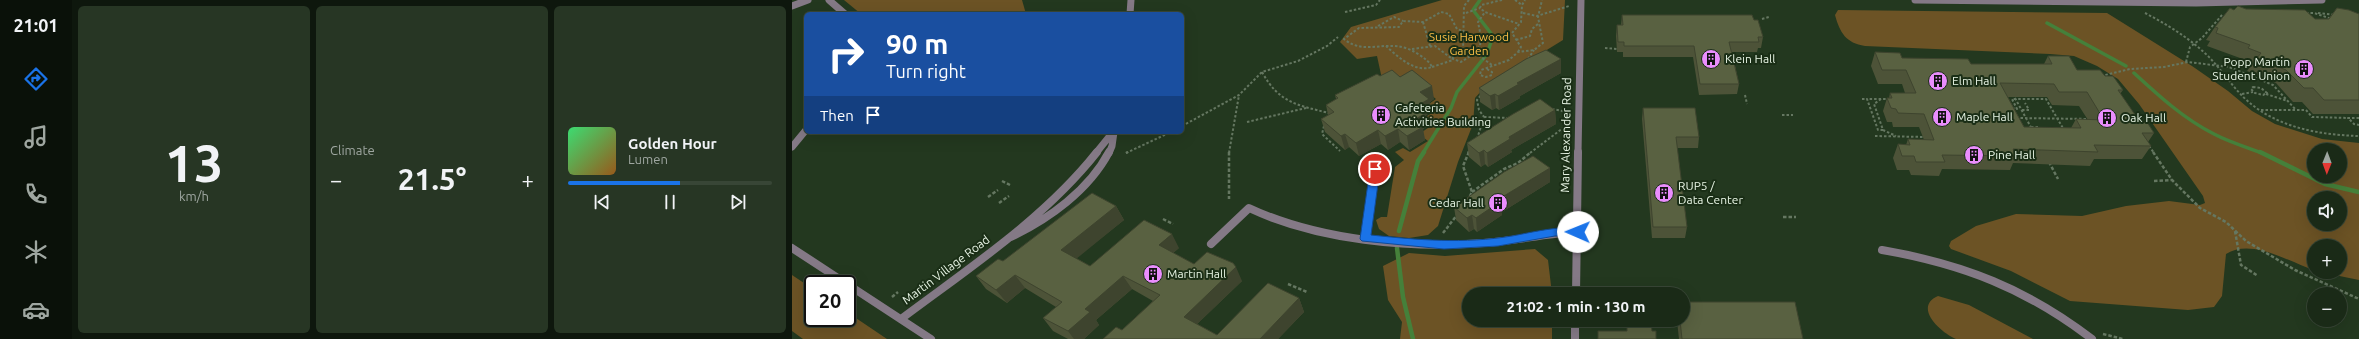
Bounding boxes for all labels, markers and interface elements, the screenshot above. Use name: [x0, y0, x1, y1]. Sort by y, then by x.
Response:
text: 21:01: [13, 15, 59, 35]
icon: right: [820, 28, 872, 80]
text: 90 m: [886, 28, 948, 59]
park label: Susie Harwood Garden: [1429, 30, 1509, 57]
building icon: Klein Hall: [1700, 48, 1722, 70]
place label: Klein Hall: [1725, 52, 1775, 65]
place label: Popp Martin Student Union: [2212, 55, 2290, 82]
building icon: Popp Martin Student Union: [2293, 58, 2315, 80]
text: Turn right: [886, 61, 966, 81]
icon: directions: [22, 65, 50, 93]
building icon: Elm Hall: [1927, 70, 1949, 92]
place label: Elm Hall: [1952, 74, 1996, 87]
street label: Mary Alexander Road: [1558, 77, 1573, 193]
place label: Cafeteria Activities Building: [1395, 101, 1491, 128]
icon: arrive: [862, 104, 884, 126]
building icon: Cafeteria Activities Building: [1370, 104, 1392, 126]
building icon: Maple Hall: [1931, 106, 1953, 128]
text: Then: [820, 107, 854, 124]
building icon: Oak Hall: [2096, 107, 2118, 129]
place label: Maple Hall: [1956, 110, 2013, 123]
place label: Oak Hall: [2121, 111, 2166, 124]
icon: music: [22, 123, 50, 151]
text: 13: [165, 134, 223, 192]
text: Golden Hour: [628, 135, 717, 152]
text: Climate: [330, 143, 375, 157]
north arrow: [2307, 143, 2347, 183]
map controls: [2307, 143, 2347, 327]
building icon: Pine Hall: [1963, 144, 1985, 166]
place label: Pine Hall: [1988, 148, 2035, 161]
text: Lumen: [628, 152, 668, 166]
pin: [1358, 152, 1392, 186]
icon: arrive: [1364, 158, 1386, 180]
text: 21.5°: [398, 162, 466, 196]
text: −: [330, 167, 342, 192]
text: +: [522, 167, 534, 192]
place label: RUP5 / Data Center: [1678, 179, 1743, 206]
icon: phone: [22, 180, 50, 208]
building icon: RUP5 / Data Center: [1653, 182, 1675, 204]
text: km/h: [179, 189, 209, 203]
icon: previous: [591, 191, 613, 213]
icon: pause: [659, 191, 681, 213]
icon: next: [727, 191, 749, 213]
button: sound: [2307, 191, 2347, 231]
building icon: Cedar Hall: [1487, 192, 1509, 214]
place label: Cedar Hall: [1429, 196, 1484, 209]
position arrow: [1557, 211, 1599, 253]
street label: Martin Village Road: [900, 233, 992, 307]
icon: climate: [22, 238, 50, 266]
button: +: [2307, 239, 2347, 279]
building icon: Martin Hall: [1142, 263, 1164, 285]
place label: Martin Hall: [1167, 267, 1226, 280]
speed limit sign: 20: [804, 275, 856, 327]
button: −: [2307, 287, 2347, 327]
icon: car: [22, 296, 50, 324]
text: 21:02 · 1 min · 130 m: [1507, 298, 1645, 315]

